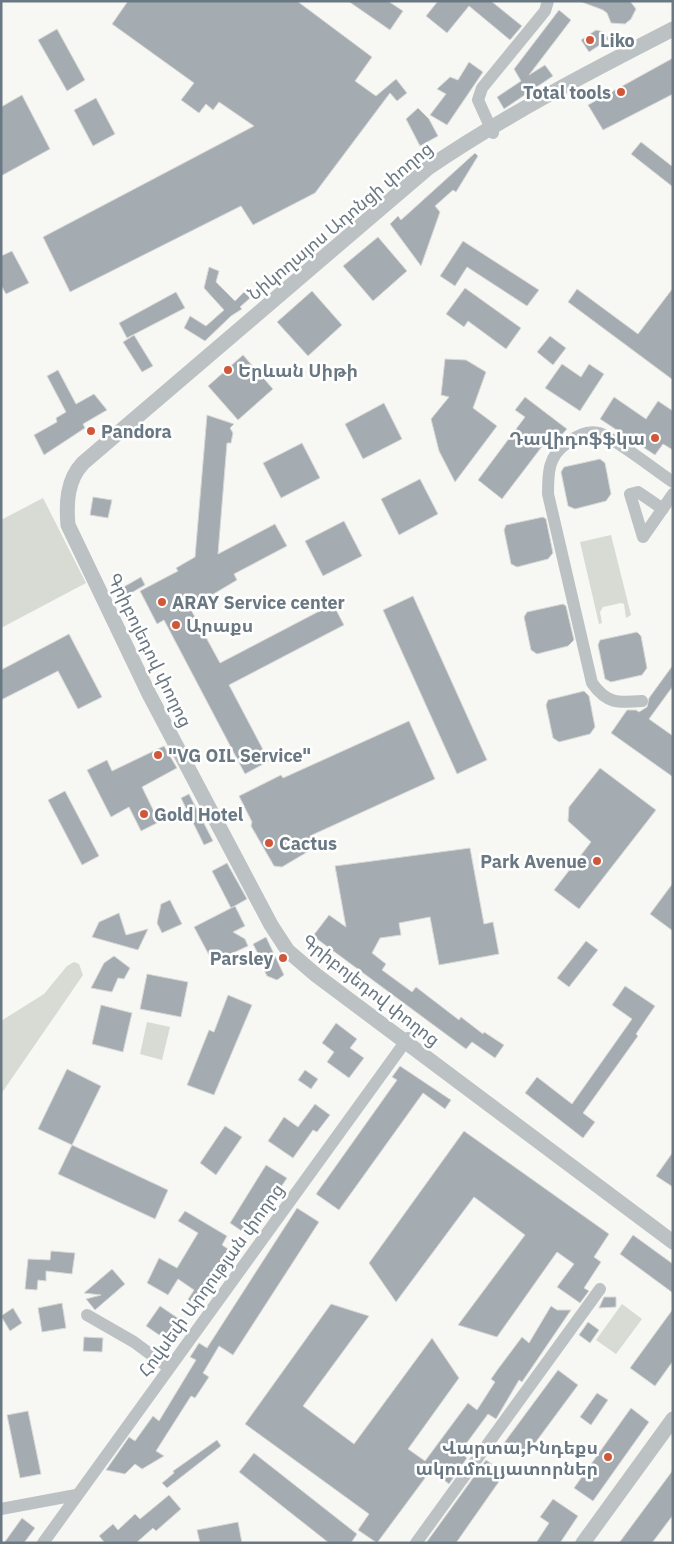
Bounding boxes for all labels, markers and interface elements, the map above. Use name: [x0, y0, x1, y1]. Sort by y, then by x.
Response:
place label: Liko: [600, 29, 635, 52]
marker: Liko: [584, 34, 596, 46]
place label: Total tools: [523, 81, 611, 104]
marker: Total tools: [615, 86, 627, 98]
street label: Նիկողայոս Ադոնցի փողոց: [243, 137, 437, 305]
place label: Երևան Սիթի: [238, 359, 358, 382]
marker: Երևան Սիթի: [222, 364, 234, 376]
place label: Pandora: [101, 420, 172, 443]
marker: Pandora: [85, 425, 97, 437]
place label: Դավիդոֆֆկա: [509, 427, 645, 450]
marker: Դավիդոֆֆկա: [649, 432, 661, 444]
street label: Գրիբոյեդով փողոց: [103, 569, 197, 731]
place label: ARAY Service center: [172, 591, 345, 614]
marker: ARAY Service center: [156, 596, 168, 608]
place label: Արաքս: [186, 614, 253, 637]
marker: Արաքս: [170, 619, 182, 631]
place label: "VG OIL Service": [168, 744, 311, 767]
marker: "VG OIL Service": [152, 749, 164, 761]
place label: Gold Hotel: [154, 803, 244, 826]
marker: Gold Hotel: [138, 808, 150, 820]
place label: Cactus: [279, 832, 337, 855]
marker: Cactus: [263, 837, 275, 849]
place label: Park Avenue: [480, 850, 587, 873]
marker: Park Avenue: [591, 855, 603, 867]
street label: Գրիբոյեդով փողոց: [297, 929, 445, 1051]
place label: Parsley: [210, 947, 273, 970]
marker: Parsley: [277, 952, 289, 964]
street label: Հովսեփ Արղության փողոց: [133, 1179, 289, 1381]
place label: Վարտա,Ինդեքս ակումուլյատորներ: [416, 1436, 598, 1480]
marker: Վարտա,Ինդեքս ակումուլյատորներ: [602, 1451, 614, 1463]

